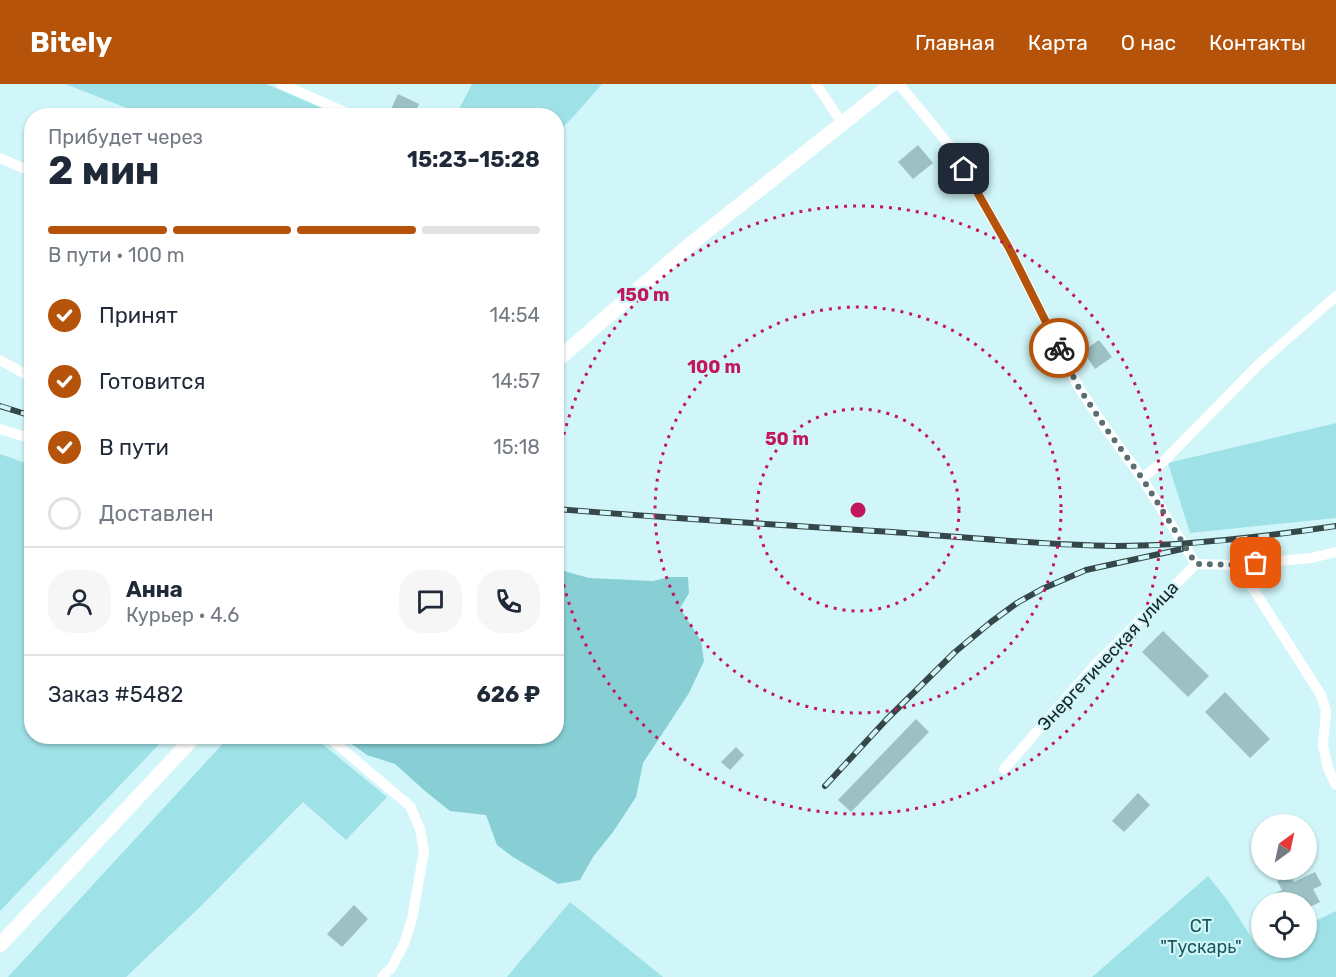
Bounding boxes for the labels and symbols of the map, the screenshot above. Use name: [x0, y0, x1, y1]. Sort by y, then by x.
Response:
pin: [938, 143, 989, 194]
text: 150 m: [616, 284, 670, 306]
courier: [1029, 318, 1089, 378]
text: 100 m: [687, 356, 741, 378]
text: 50 m: [765, 428, 809, 450]
centre of rings: [848, 500, 868, 520]
pin: [1230, 537, 1281, 588]
street label: Энергетическая улица: [1033, 577, 1183, 735]
north arrow: [1251, 814, 1317, 880]
park label: СТ "Тускарь": [1160, 915, 1242, 958]

